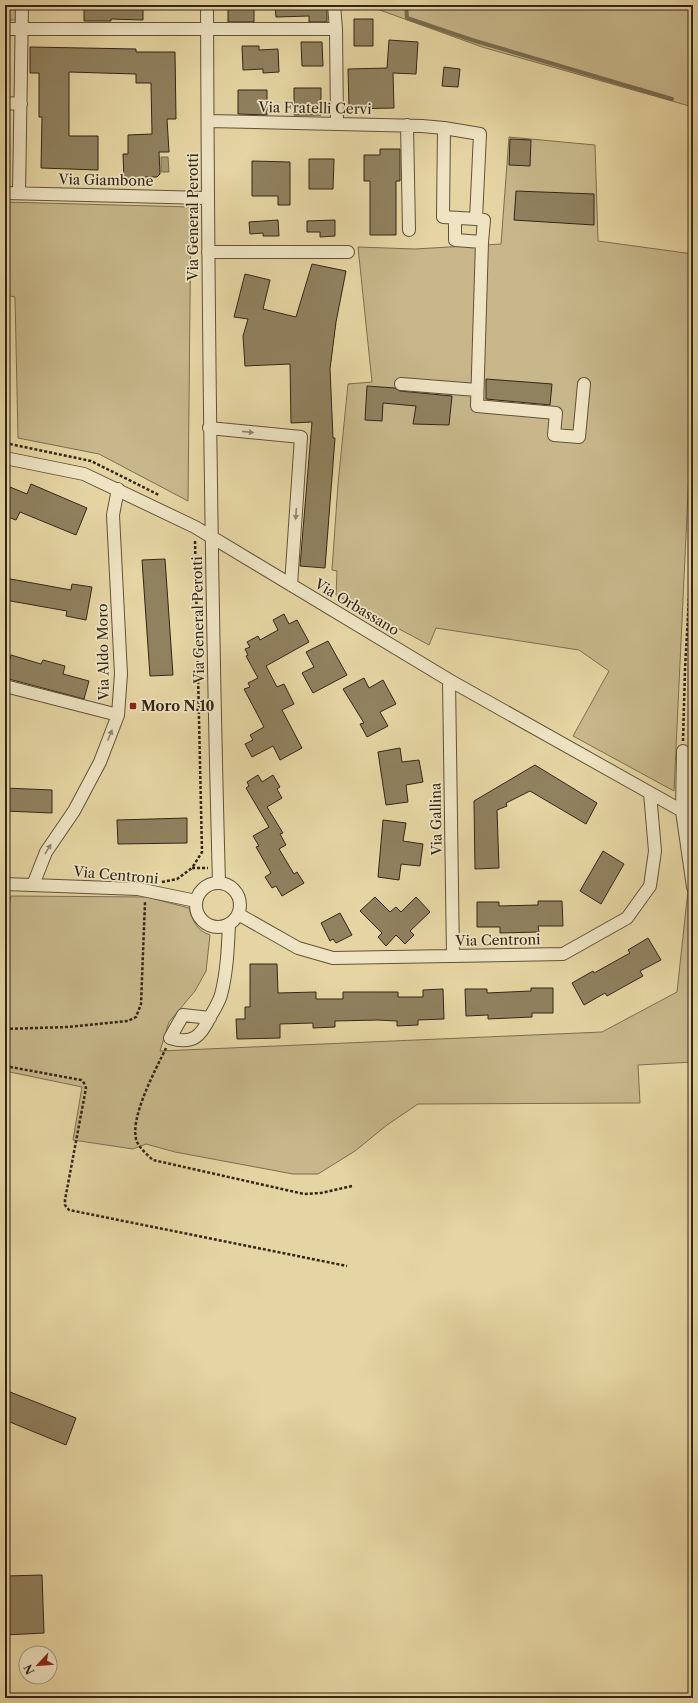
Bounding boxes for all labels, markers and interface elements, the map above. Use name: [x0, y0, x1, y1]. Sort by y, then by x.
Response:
street label: Via Fratelli Cervi: [257, 98, 372, 118]
street label: Via General Perotti: [184, 153, 202, 282]
street label: Via Giambone: [57, 170, 154, 190]
one-way arrow: [242, 429, 254, 435]
one-way arrow: [293, 508, 300, 520]
street label: Via General Perotti: [188, 556, 208, 685]
street label: Via Orbassano: [311, 574, 403, 639]
street label: Via Aldo Moro: [93, 603, 113, 702]
place label: Moro N.10: [141, 697, 215, 715]
marker: Moro N.10: [128, 701, 138, 711]
one-way arrow: [108, 729, 114, 741]
street label: Via Gallina: [426, 782, 446, 857]
one-way arrow: [45, 843, 52, 855]
street label: Via Centroni: [72, 862, 159, 888]
street label: Via Centroni: [454, 930, 541, 950]
north arrow: [18, 1645, 58, 1685]
text: N: [20, 1662, 37, 1677]

